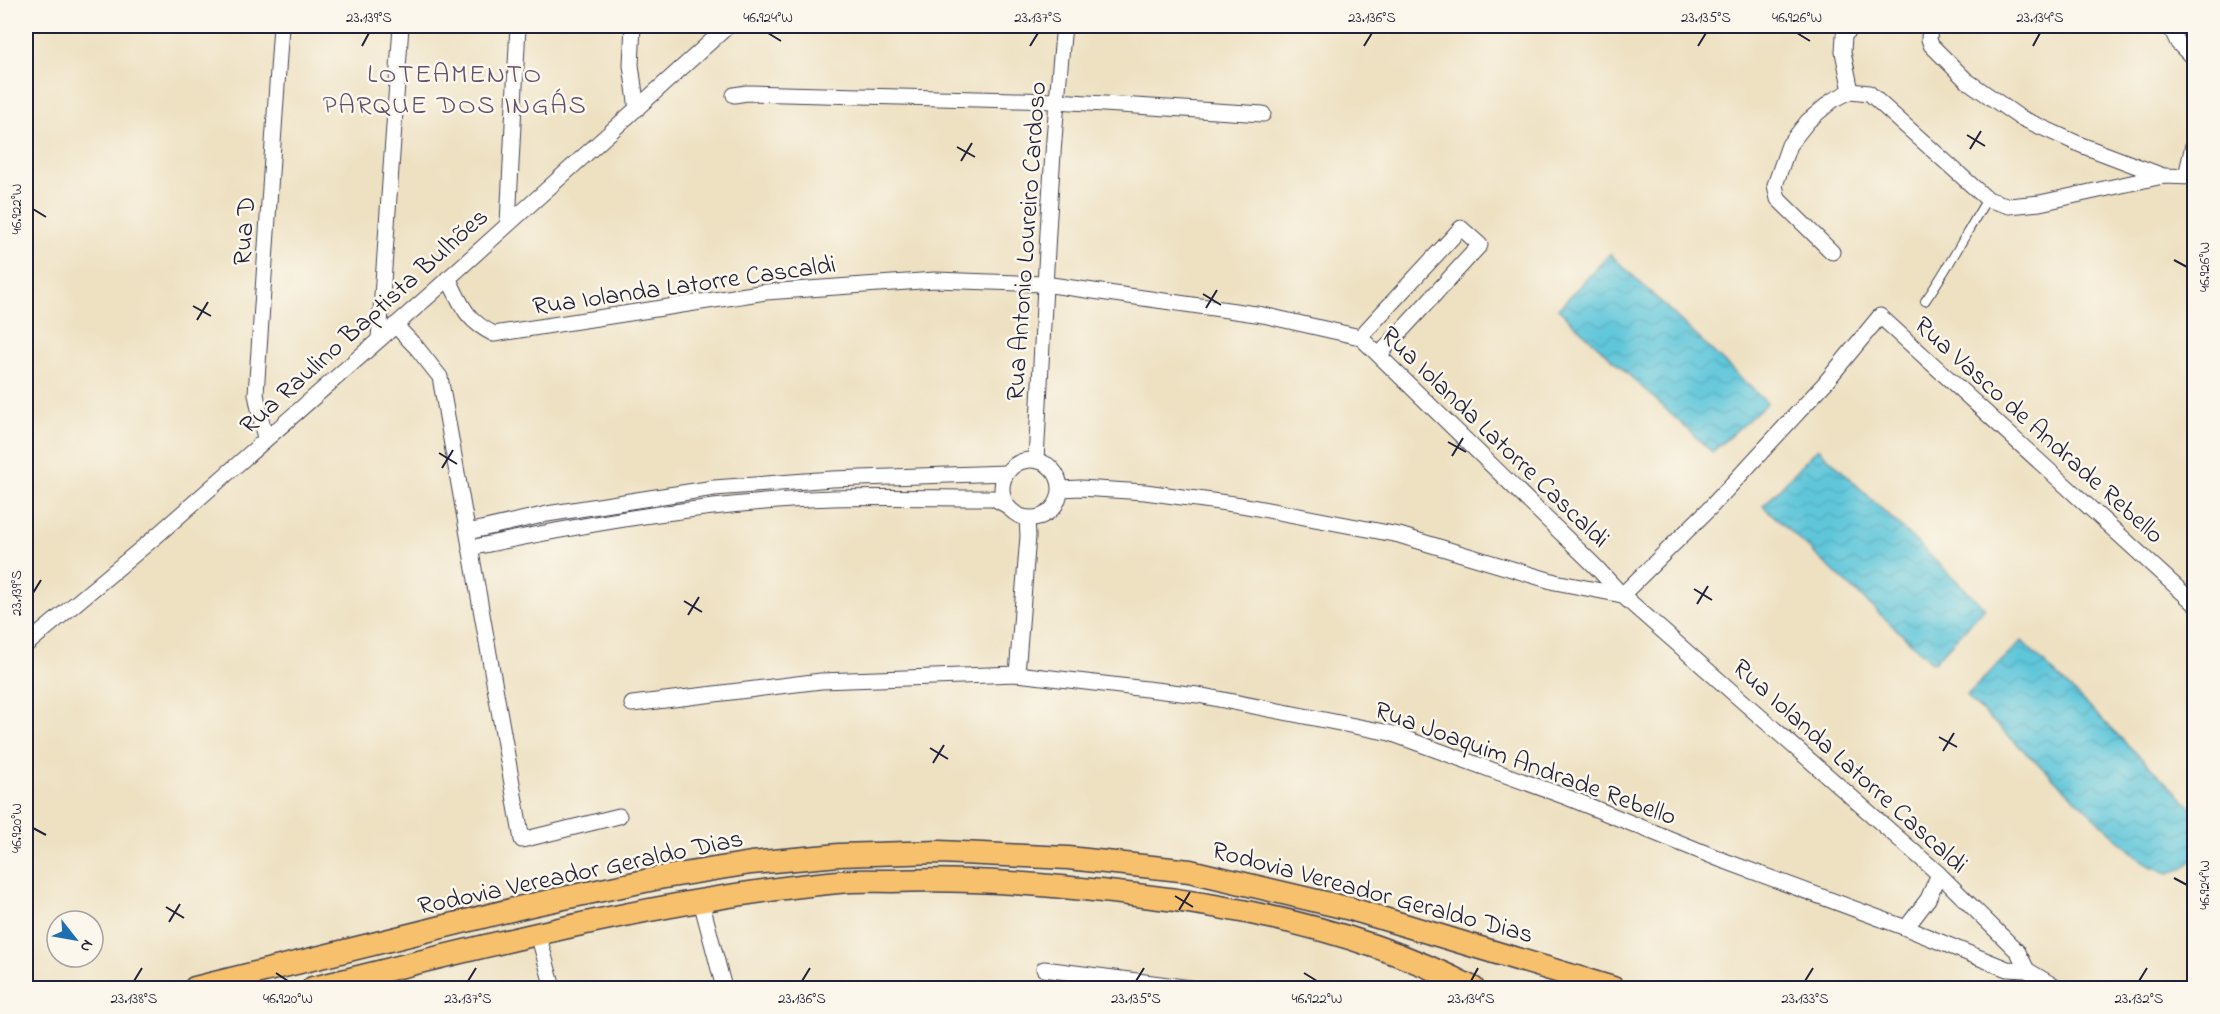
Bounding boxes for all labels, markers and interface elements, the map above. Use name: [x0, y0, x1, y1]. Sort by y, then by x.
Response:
text: 23.139°S: [346, 7, 392, 29]
text: 46.924°W: [743, 7, 793, 29]
text: 23.137°S: [1014, 7, 1062, 29]
text: 23.136°S: [1348, 7, 1396, 29]
text: 23.135°S: [1681, 7, 1731, 29]
text: 46.926°W: [1772, 7, 1822, 29]
text: 23.134°S: [2016, 7, 2064, 29]
district label: LOTEAMENTO PARQUE DOS INGÁS: [323, 56, 587, 126]
street label: Rua Antonio Loureiro Cardoso: [998, 80, 1058, 402]
text: 46.922°W: [6, 184, 28, 234]
street label: Rua D: [225, 196, 267, 267]
street label: Rua Raulino Baptista Bulhões: [232, 200, 498, 445]
text: 46.926°W: [2194, 242, 2216, 292]
street label: Rua Iolanda Latorre Cascaldi: [530, 247, 839, 327]
street label: Rua Vasco de Andrade Rebello: [1904, 308, 2172, 554]
street label: Rua Iolanda Latorre Cascaldi: [1371, 318, 1617, 558]
text: 23.139°S: [6, 570, 28, 616]
street label: Rua Iolanda Latorre Cascaldi: [1723, 651, 1975, 884]
street label: Rua Joaquim Andrade Rebello: [1369, 692, 1681, 837]
text: 46.920°W: [6, 803, 28, 853]
street label: Rodovia Vereador Geraldo Dias: [414, 821, 747, 927]
street label: Rodovia Vereador Geraldo Dias: [1207, 833, 1537, 955]
text: 46.924°W: [2194, 860, 2216, 910]
north arrow: [45, 909, 105, 969]
text: N: [73, 935, 99, 957]
text: 23.138°S: [111, 988, 158, 1010]
text: 46.920°W: [263, 988, 313, 1010]
text: 23.137°S: [444, 988, 492, 1010]
text: 23.136°S: [778, 988, 826, 1010]
text: 23.135°S: [1111, 988, 1161, 1010]
text: 46.922°W: [1292, 988, 1342, 1010]
text: 23.134°S: [1447, 988, 1495, 1010]
text: 23.133°S: [1781, 988, 1829, 1010]
text: 23.132°S: [2115, 988, 2164, 1010]

